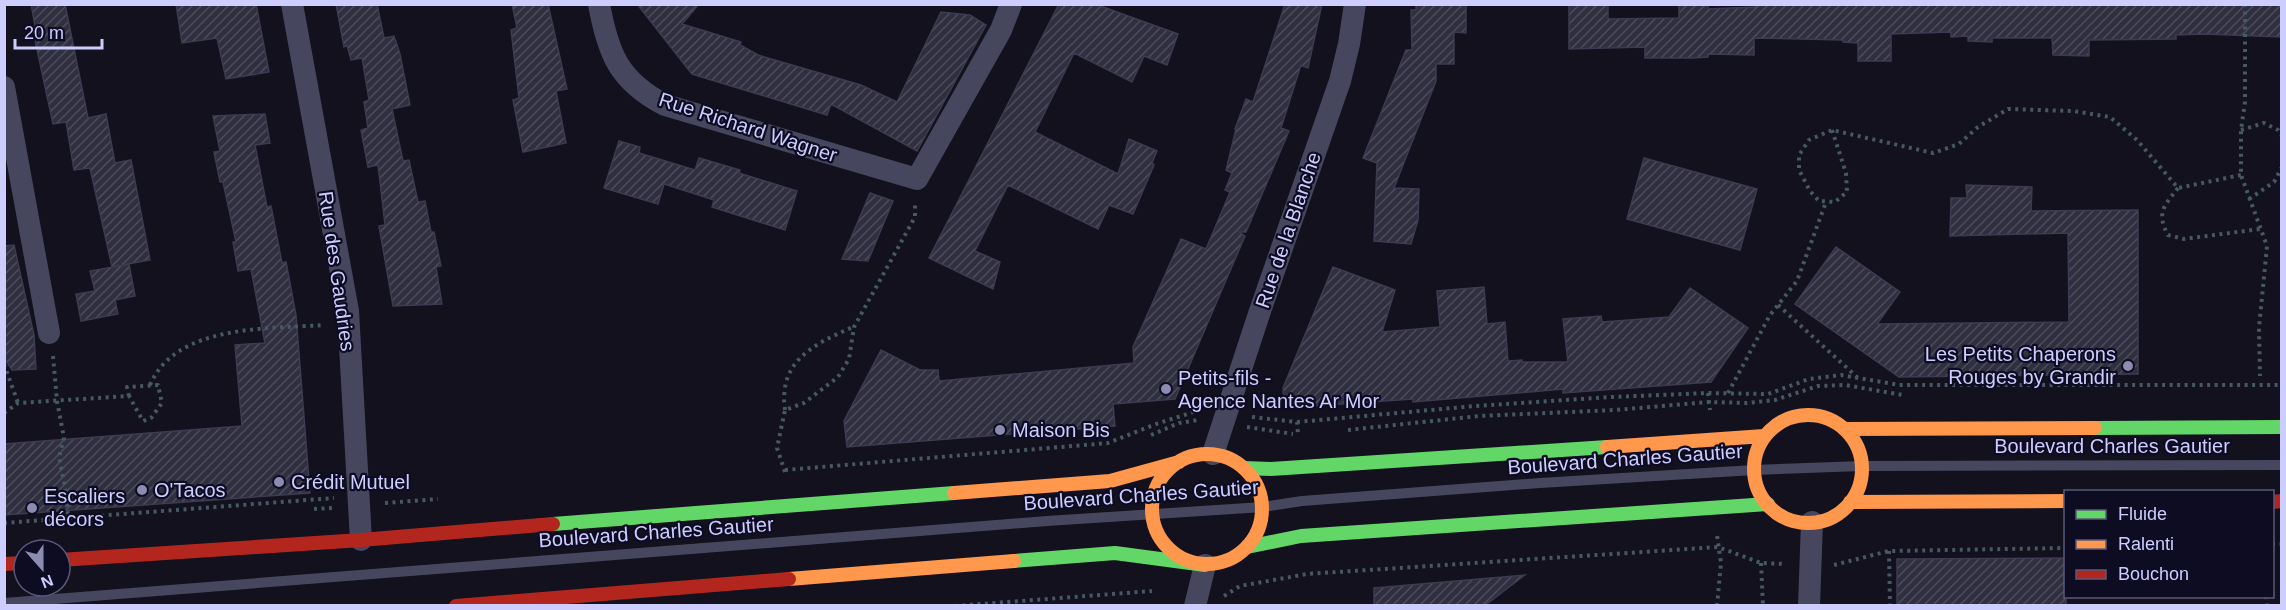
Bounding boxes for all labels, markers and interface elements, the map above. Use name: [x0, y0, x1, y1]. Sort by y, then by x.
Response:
scale bar: [15, 12, 102, 50]
text: 20 m: [24, 23, 64, 43]
street label: Rue Richard Wagner: [656, 88, 840, 166]
street label: Rue de la Blanche: [1251, 149, 1325, 311]
street label: Rue des Gaudries: [315, 190, 359, 352]
place label: Les Petits Chaperons Rouges by Grandir: [1925, 343, 2116, 388]
marker: Les Petits Chaperons Rouges by Grandir: [2121, 359, 2135, 373]
place label: Petits-fils - Agence Nantes Ar Mor: [1178, 367, 1380, 412]
marker: Petits-fils - Agence Nantes Ar Mor: [1159, 382, 1173, 396]
place label: Maison Bis: [1012, 419, 1110, 441]
marker: Maison Bis: [993, 423, 1007, 437]
street label: Boulevard Charles Gautier: [1994, 435, 2230, 457]
street label: Boulevard Charles Gautier: [1507, 440, 1744, 478]
place label: Crédit Mutuel: [291, 471, 410, 493]
marker: Crédit Mutuel: [272, 475, 286, 489]
street label: Boulevard Charles Gautier: [1023, 476, 1260, 514]
place label: O'Tacos: [154, 479, 226, 501]
marker: O'Tacos: [135, 483, 149, 497]
place label: Escaliers décors: [44, 485, 125, 530]
legend: [2064, 490, 2274, 598]
marker: Escaliers décors: [25, 501, 39, 515]
text: Fluide: [2118, 504, 2167, 524]
street label: Boulevard Charles Gautier: [538, 513, 775, 551]
text: Ralenti: [2118, 534, 2174, 554]
north arrow: [12, 538, 72, 598]
text: Bouchon: [2118, 564, 2189, 584]
text: N: [39, 572, 56, 592]

